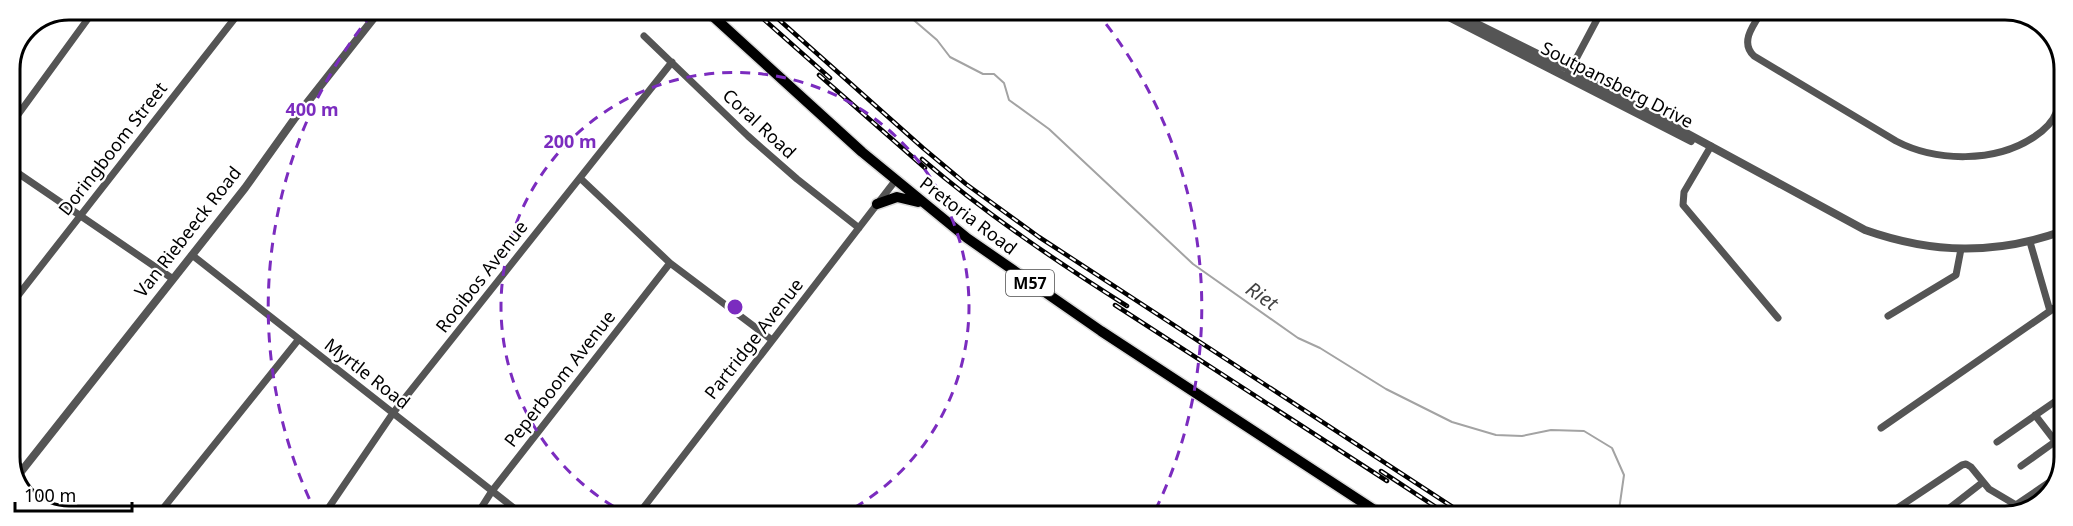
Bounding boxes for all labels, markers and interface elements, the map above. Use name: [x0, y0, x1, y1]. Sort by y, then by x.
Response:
street label: Soutpansberg Drive: [1537, 35, 1698, 133]
street label: Doringboom Street: [53, 76, 172, 220]
street label: Coral Road: [718, 83, 802, 163]
text: 400 m: [285, 97, 339, 121]
text: 200 m: [543, 129, 597, 153]
street label: Van Riebeeck Road: [129, 161, 246, 302]
street label: Pretoria Road: [915, 171, 1022, 260]
street label: Rooibos Avenue: [430, 215, 533, 337]
road number: M57: [1006, 270, 1054, 296]
street label: Partridge Avenue: [698, 273, 808, 404]
water label: Riet: [1241, 275, 1285, 317]
centre of rings: [725, 297, 745, 317]
street label: Peperboom Avenue: [498, 305, 620, 452]
street label: Myrtle Road: [320, 332, 415, 414]
scale bar: [15, 475, 132, 513]
text: 100 m: [24, 483, 76, 507]

